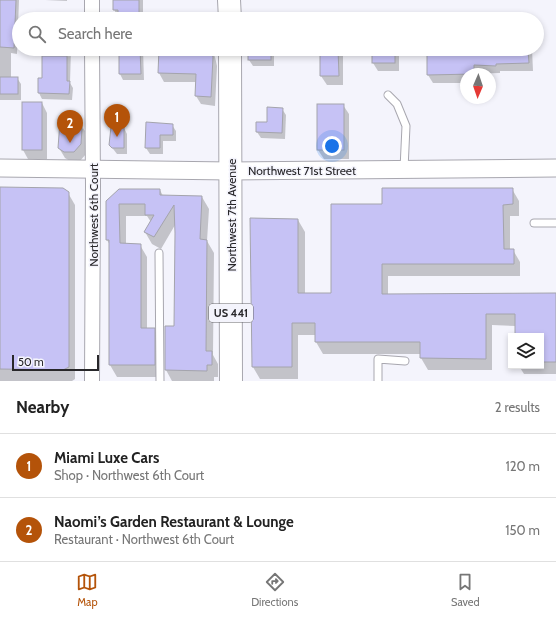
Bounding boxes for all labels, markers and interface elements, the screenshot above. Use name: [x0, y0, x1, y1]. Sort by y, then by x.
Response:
search box: [12, 12, 544, 56]
icon: search: [26, 23, 48, 45]
text: Search here: [58, 25, 133, 43]
north arrow: [460, 68, 496, 104]
pin: 1: [104, 104, 130, 137]
pin: 2: [57, 110, 83, 143]
your location: [322, 136, 342, 156]
street label: Northwest 7th Avenue: [224, 159, 239, 271]
street label: Northwest 6th Court: [86, 163, 101, 267]
street label: Northwest 71st Street: [248, 163, 356, 178]
road number: US 441: [209, 304, 253, 322]
map controls: [508, 333, 544, 369]
button: layers: [508, 333, 544, 369]
scale bar: [12, 353, 99, 372]
text: 50 m: [18, 355, 44, 369]
text: Nearby: [16, 397, 69, 417]
text: 2 results: [495, 399, 540, 415]
text: Miami Luxe Cars: [54, 449, 159, 467]
text: 1: [27, 458, 31, 474]
text: 120 m: [506, 458, 540, 474]
text: Shop · Northwest 6th Court: [54, 467, 204, 483]
text: Naomi’s Garden Restaurant & Lounge: [54, 513, 294, 531]
text: 2: [26, 522, 32, 538]
text: 150 m: [505, 522, 540, 538]
text: Restaurant · Northwest 6th Court: [54, 531, 234, 547]
tab: Map: [76, 571, 98, 609]
tab: Directions: [251, 571, 298, 609]
tab: Saved: [451, 571, 480, 609]

